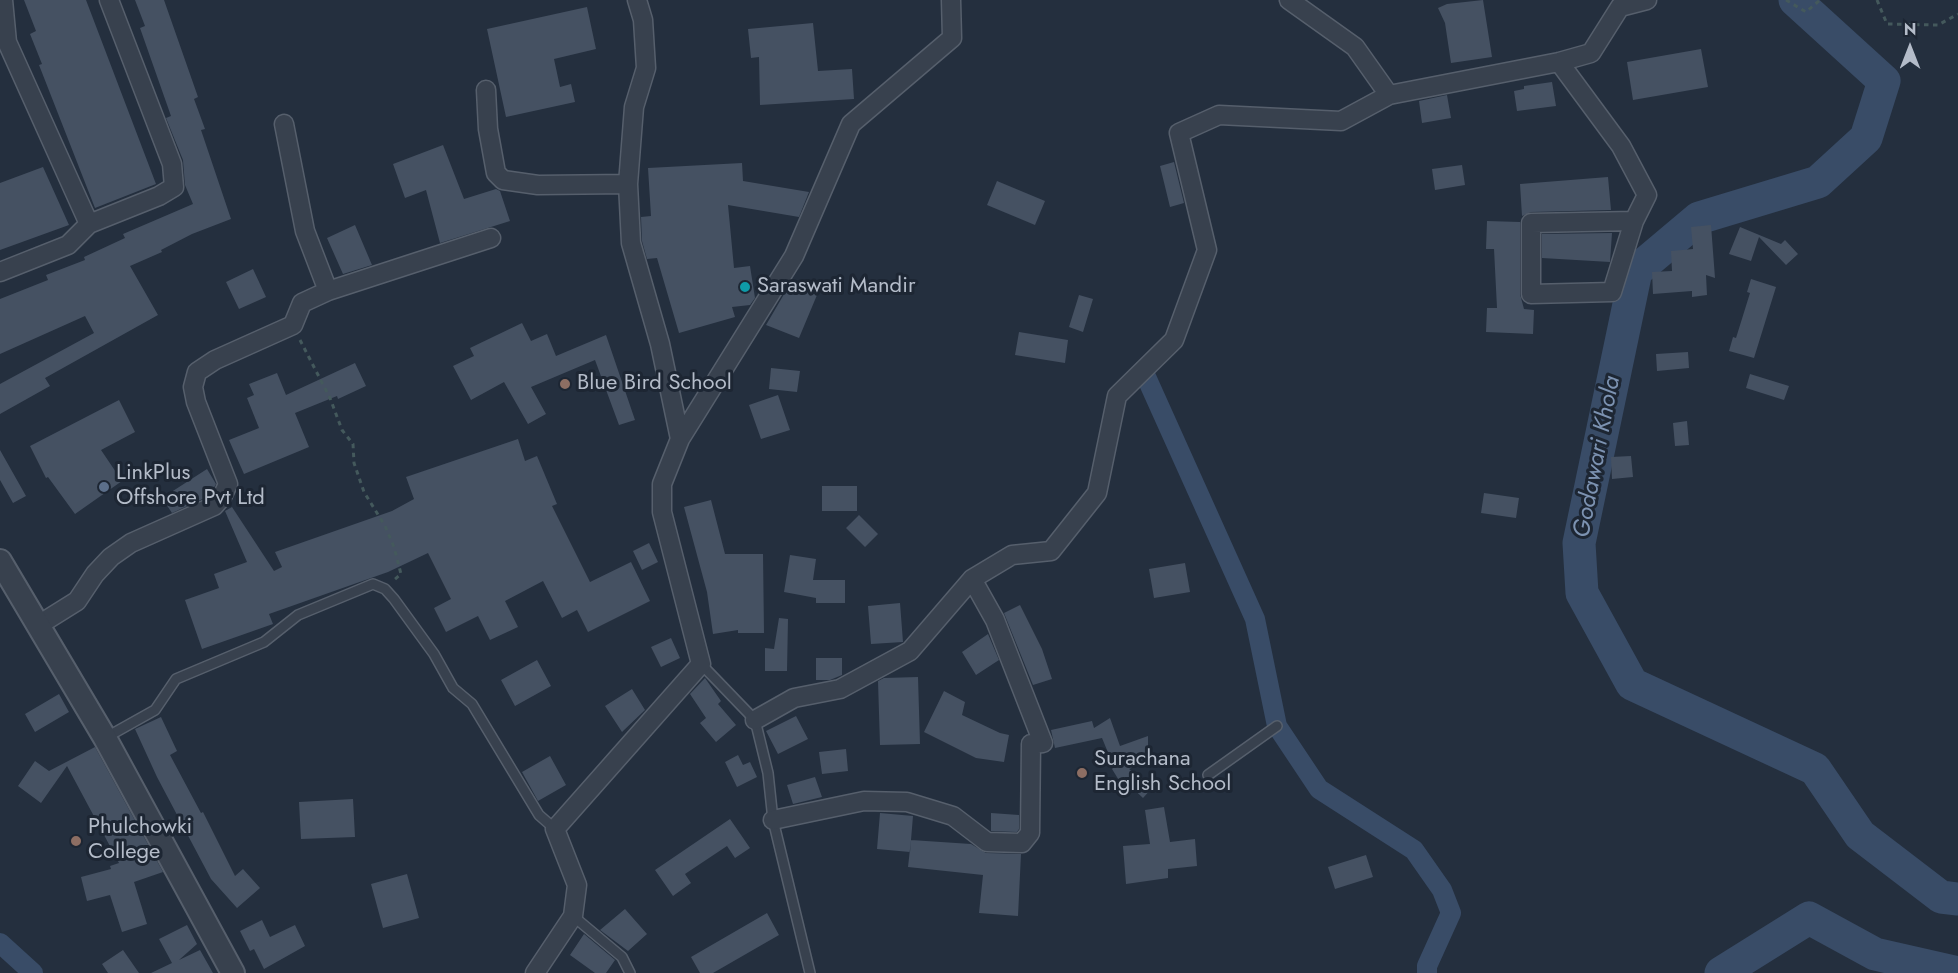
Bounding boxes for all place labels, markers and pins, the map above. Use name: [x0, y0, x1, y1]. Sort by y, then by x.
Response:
place label: Saraswati Mandir: [757, 274, 915, 300]
marker: Saraswati Mandir: [738, 280, 752, 294]
place label: Blue Bird School: [577, 371, 732, 397]
marker: Blue Bird School: [558, 377, 572, 391]
place label: LinkPlus Offshore Pvt Ltd: [116, 461, 265, 512]
marker: LinkPlus Offshore Pvt Ltd: [97, 480, 111, 494]
place label: Surachana English School: [1094, 747, 1231, 798]
marker: Surachana English School: [1075, 766, 1089, 780]
place label: Phulchowki College: [88, 815, 192, 866]
marker: Phulchowki College: [69, 834, 83, 848]

